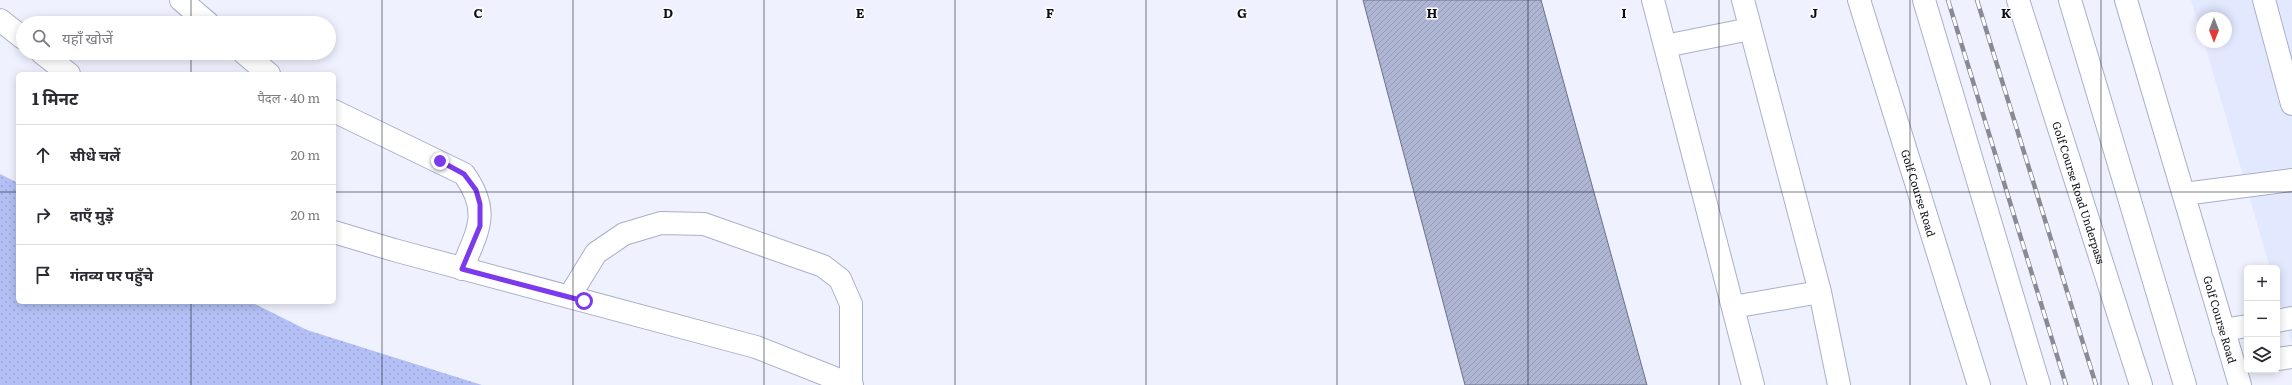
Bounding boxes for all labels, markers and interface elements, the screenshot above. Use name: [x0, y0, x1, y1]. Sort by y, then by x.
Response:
text: C: [473, 3, 483, 22]
text: D: [663, 3, 673, 22]
text: E: [856, 3, 865, 22]
text: F: [1046, 3, 1054, 22]
text: G: [1237, 3, 1247, 22]
text: H: [1427, 3, 1438, 22]
text: I: [1621, 3, 1627, 22]
text: J: [1810, 3, 1818, 22]
text: K: [2001, 3, 2012, 22]
north arrow: [2196, 12, 2232, 48]
search box: [16, 16, 336, 60]
text: यहाँ खोजें: [62, 26, 113, 49]
icon: search: [30, 27, 52, 49]
text: 1 मिनट: [32, 85, 78, 110]
text: पैदल · 40 m: [257, 88, 320, 107]
street label: Golf Course Road Underpass: [2049, 119, 2110, 266]
text: सीधे चलें: [70, 143, 120, 166]
icon: ahead: [32, 144, 54, 166]
text: 20 m: [291, 145, 320, 164]
street label: Golf Course Road: [1898, 147, 1940, 239]
route end: [431, 152, 449, 170]
text: दाएँ मुड़ें: [70, 203, 113, 226]
icon: right: [32, 204, 54, 226]
text: 20 m: [291, 205, 320, 224]
text: गंतव्य पर पहुँचे: [70, 263, 153, 286]
icon: arrive: [32, 264, 54, 286]
map controls: [2244, 265, 2280, 373]
button: +: [2244, 265, 2280, 301]
street label: Golf Course Road: [2200, 274, 2241, 365]
route start: [575, 292, 593, 310]
button: −: [2244, 301, 2280, 337]
button: layers: [2244, 337, 2280, 373]

